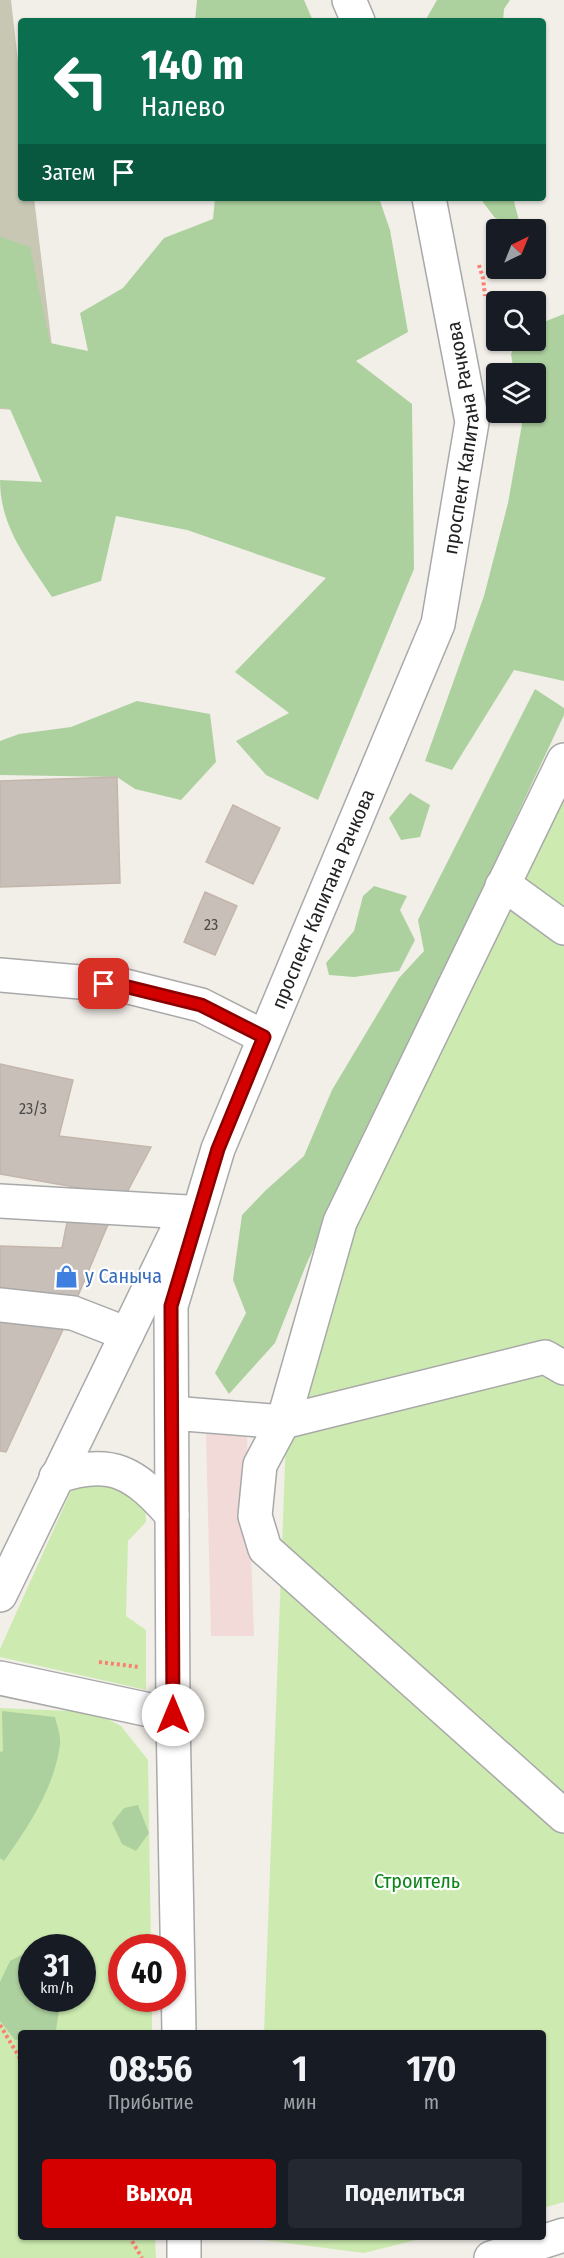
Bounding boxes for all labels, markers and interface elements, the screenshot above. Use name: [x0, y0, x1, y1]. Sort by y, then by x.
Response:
text: 140 m: [141, 40, 244, 90]
icon: left: [42, 42, 120, 120]
text: Налево: [141, 91, 225, 123]
icon: arrive: [107, 156, 140, 189]
text: Затем: [42, 159, 95, 186]
north arrow: [486, 219, 546, 279]
map controls: [486, 219, 546, 423]
button: search: [486, 291, 546, 351]
street label: проспект Капитана Рачкова: [438, 320, 484, 556]
button: layers: [486, 363, 546, 423]
street label: проспект Капитана Рачкова: [266, 786, 379, 1012]
house number: 23: [204, 915, 218, 934]
pin: [78, 958, 129, 1009]
icon: arrive: [87, 967, 120, 1000]
house number: 23/3: [19, 1099, 47, 1118]
shop icon: у Саныча: [54, 1263, 80, 1289]
place label: у Саныча: [85, 1264, 162, 1288]
position arrow: [141, 1683, 205, 1747]
park label: Строитель: [374, 1869, 460, 1893]
speed limit sign: 40: [108, 1934, 186, 2012]
text: 31: [44, 1948, 70, 1984]
text: km/h: [40, 1979, 74, 1997]
text: 08:56: [109, 2047, 192, 2091]
text: 1: [292, 2047, 308, 2091]
text: 170: [406, 2047, 456, 2091]
text: Прибытие: [108, 2090, 194, 2114]
text: мин: [283, 2090, 317, 2114]
text: m: [424, 2090, 439, 2114]
button: Выход: [42, 2159, 276, 2228]
button: Поделиться: [288, 2159, 522, 2228]

